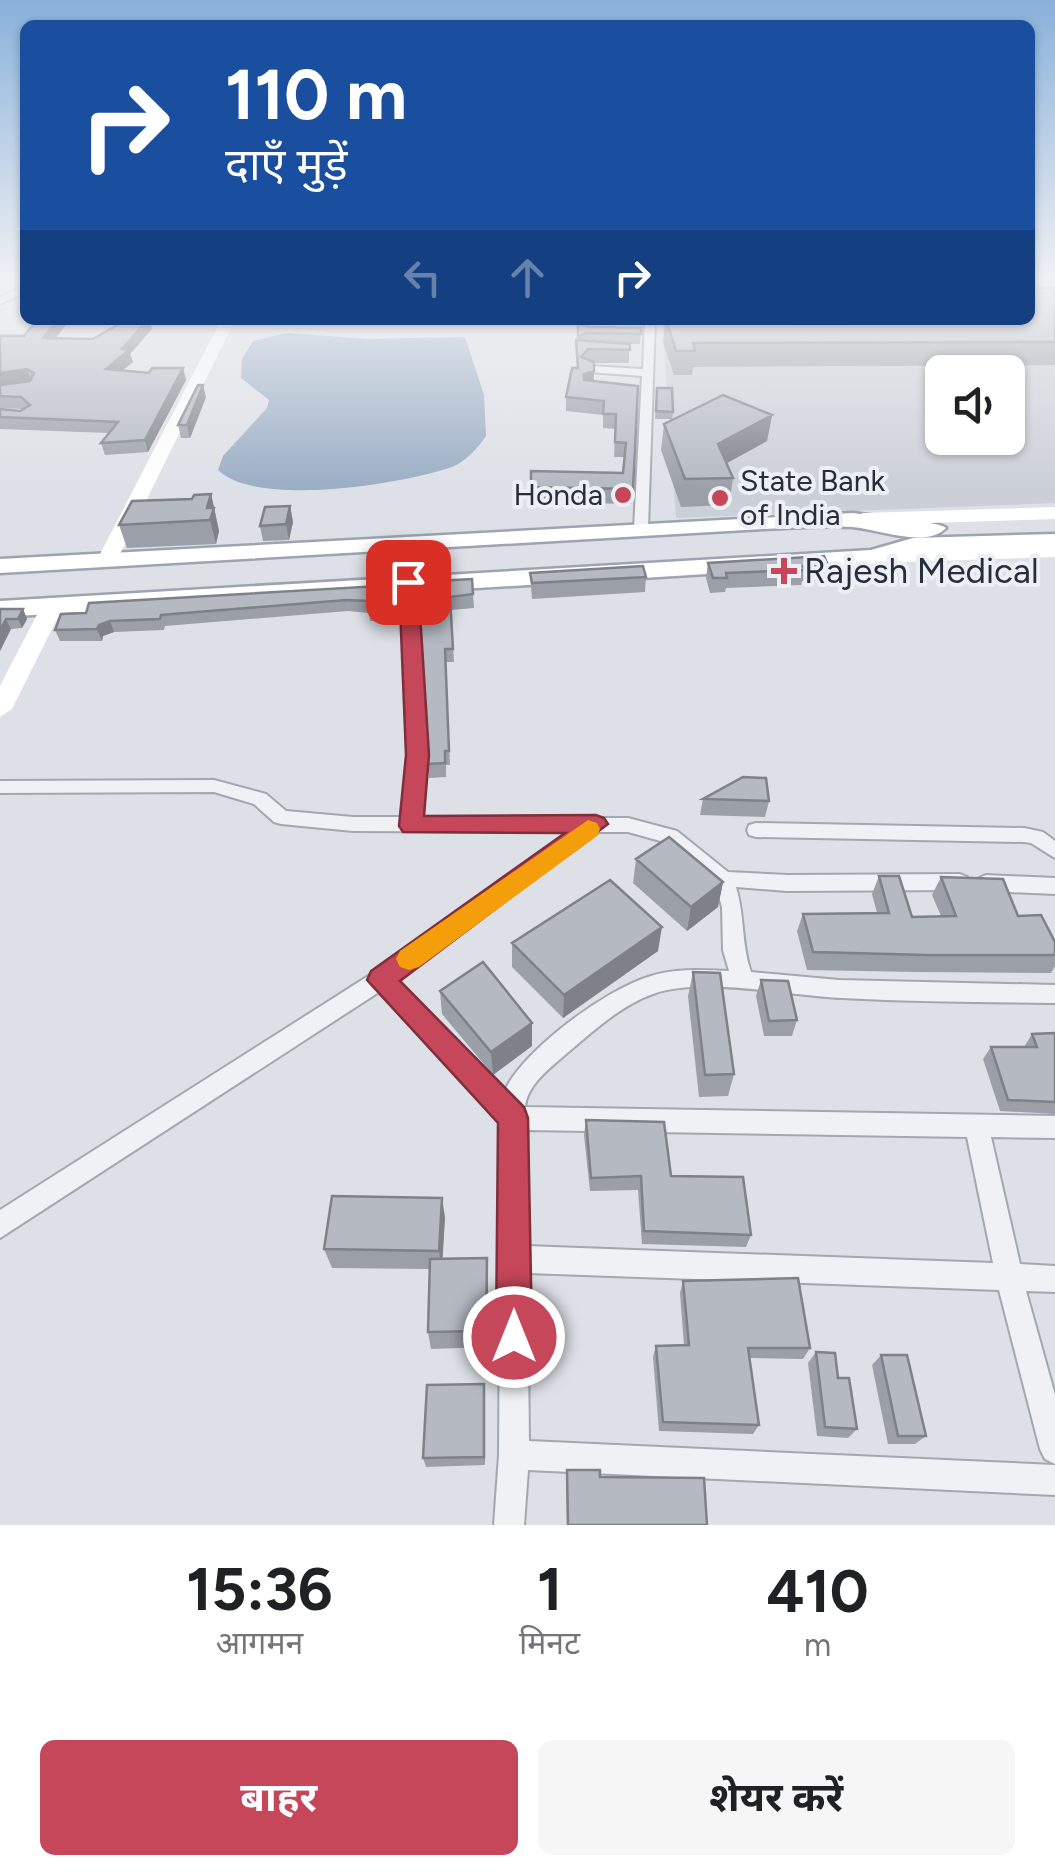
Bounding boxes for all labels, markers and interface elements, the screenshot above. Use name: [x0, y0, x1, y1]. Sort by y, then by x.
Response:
text: 110 m: [225, 52, 407, 137]
icon: right: [60, 60, 190, 190]
text: दाएँ मुड़ें: [225, 137, 348, 191]
icon: left: [395, 250, 450, 305]
icon: ahead: [500, 250, 555, 305]
icon: right: [605, 250, 660, 305]
map controls: [925, 355, 1025, 455]
button: sound: [925, 355, 1025, 455]
place label: State Bank of India: [740, 462, 885, 533]
place label: Honda: [513, 476, 603, 513]
marker: Honda: [612, 484, 634, 506]
marker: State Bank of India: [709, 487, 731, 509]
pin: [366, 540, 451, 625]
place label: Rajesh Medical: [804, 550, 1039, 592]
icon: arrive: [381, 555, 436, 610]
marker: Rajesh Medical: [773, 560, 795, 582]
position arrow: [462, 1285, 566, 1389]
text: 15:36: [186, 1553, 333, 1625]
text: 1: [537, 1553, 562, 1625]
text: 410: [767, 1555, 869, 1627]
text: आगमन: [216, 1624, 303, 1662]
text: मिनट: [519, 1624, 580, 1662]
text: m: [804, 1626, 831, 1664]
button: बाहर: [40, 1740, 518, 1855]
button: शेयर करें: [538, 1740, 1015, 1855]

